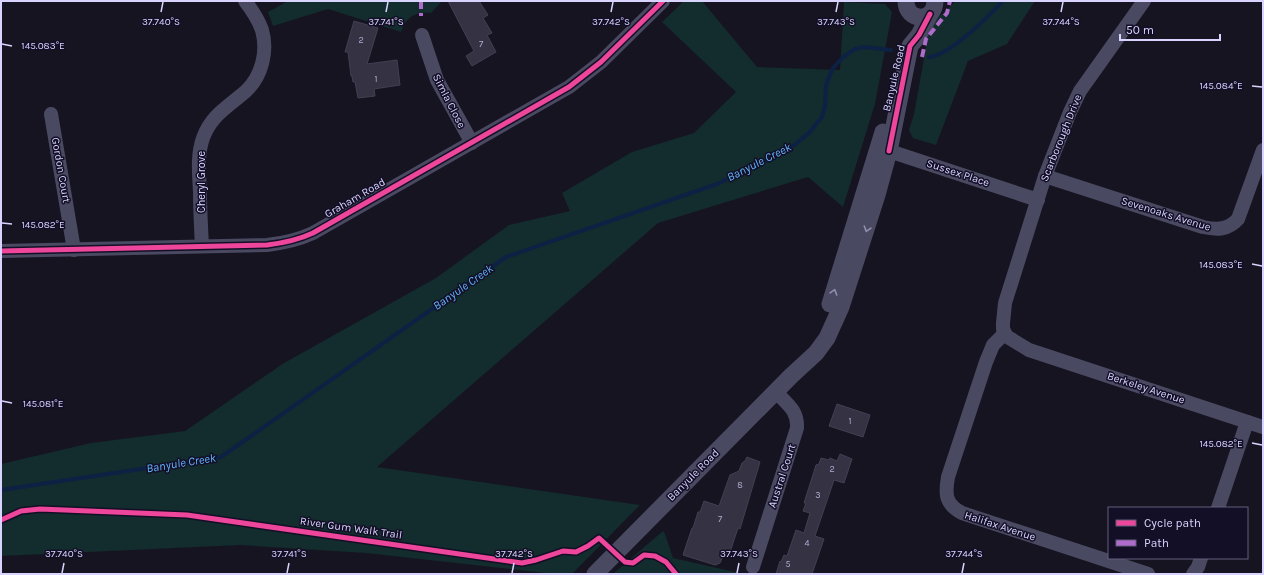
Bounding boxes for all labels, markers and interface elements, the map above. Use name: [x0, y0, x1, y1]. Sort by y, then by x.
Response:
text: 37.740°S: [142, 16, 180, 28]
text: 37.741°S: [368, 16, 404, 28]
text: 37.742°S: [592, 16, 630, 28]
text: 37.743°S: [817, 16, 855, 28]
text: 37.744°S: [1042, 16, 1080, 28]
scale bar: [1120, 16, 1220, 42]
text: 50 m: [1126, 23, 1154, 37]
house number: 2: [358, 35, 364, 45]
house number: 7: [479, 39, 484, 49]
text: 145.083°E: [21, 40, 65, 52]
street label: Banyule Road: [880, 43, 908, 113]
street label: Simla Close: [430, 72, 468, 131]
house number: 1: [375, 74, 378, 84]
text: 145.084°E: [1199, 80, 1243, 92]
street label: Scarborough Drive: [1038, 92, 1085, 183]
street label: Gordon Court: [49, 136, 73, 204]
water label: Banyule Creek: [725, 139, 794, 184]
street label: Cheryl Grove: [195, 151, 208, 213]
street label: Sussex Place: [925, 157, 991, 189]
street label: Graham Road: [322, 175, 388, 221]
street label: Sevenoaks Avenue: [1120, 194, 1213, 234]
text: 145.082°E: [21, 219, 65, 231]
one-way arrow: [863, 225, 872, 232]
text: 145.083°E: [1199, 259, 1243, 271]
water label: Banyule Creek: [430, 261, 496, 313]
one-way arrow: [829, 289, 838, 296]
street label: Berkeley Avenue: [1105, 369, 1187, 407]
text: 145.081°E: [23, 398, 63, 410]
house number: 1: [849, 416, 852, 426]
text: 145.082°E: [1199, 438, 1243, 450]
street label: Austral Court: [766, 443, 798, 509]
street label: Banyule Road: [664, 446, 722, 504]
water label: Banyule Creek: [145, 450, 218, 475]
house number: 2: [829, 464, 835, 474]
house number: 8: [737, 480, 743, 490]
house number: 3: [815, 490, 821, 500]
legend: [1108, 507, 1248, 559]
street label: Halifax Avenue: [963, 508, 1038, 544]
street label: River Gum Walk Trail: [299, 514, 403, 542]
house number: 7: [718, 514, 723, 524]
text: Cycle path: [1144, 516, 1201, 530]
text: Path: [1144, 536, 1169, 550]
house number: 4: [804, 538, 810, 548]
text: 37.740°S: [45, 548, 83, 560]
text: 37.741°S: [271, 548, 307, 560]
text: 37.742°S: [495, 548, 533, 560]
text: 37.743°S: [720, 548, 758, 560]
text: 37.744°S: [945, 548, 983, 560]
house number: 5: [785, 559, 791, 569]

